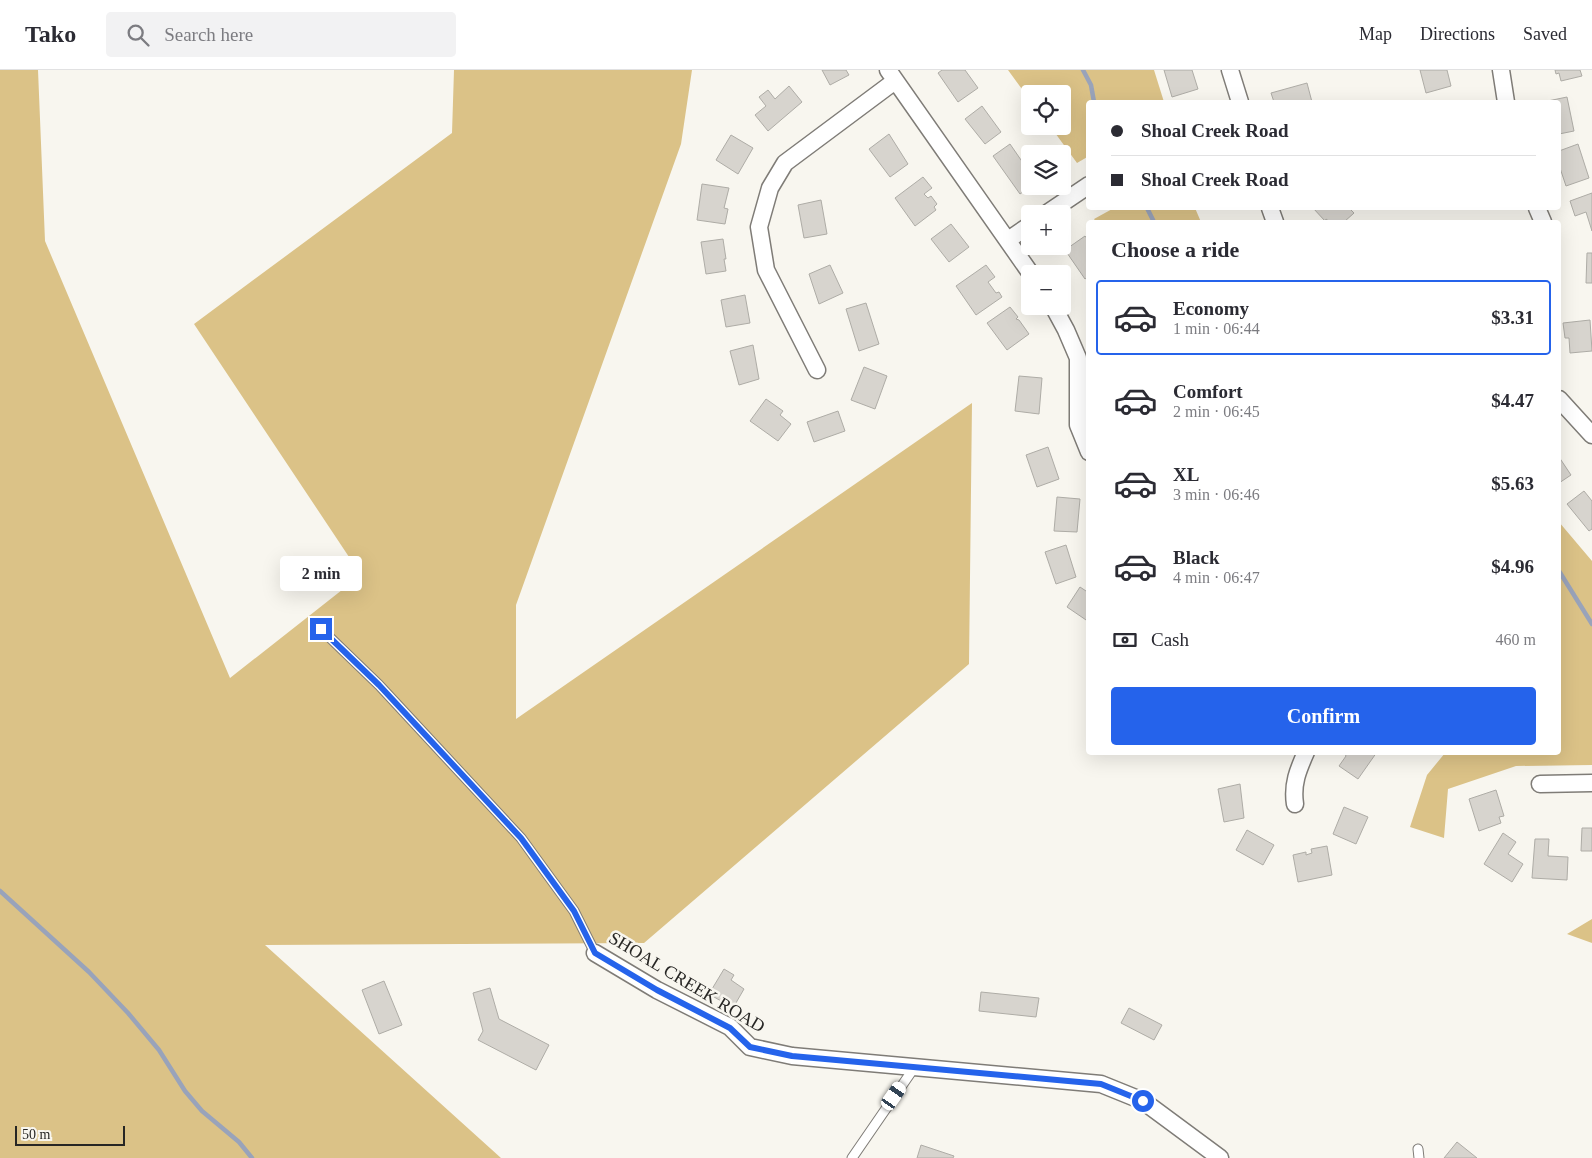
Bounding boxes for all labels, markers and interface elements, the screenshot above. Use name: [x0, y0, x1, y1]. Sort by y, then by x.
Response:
search box: [106, 12, 456, 57]
text: Tako: [25, 21, 76, 47]
icon: search: [124, 21, 152, 49]
text: Search here: [164, 24, 253, 45]
text: Map: [1359, 24, 1392, 44]
text: Directions: [1420, 24, 1495, 44]
text: Saved: [1523, 24, 1567, 44]
map controls: [1021, 85, 1071, 315]
button: locate: [1021, 85, 1071, 135]
text: Shoal Creek Road: [1141, 120, 1288, 141]
button: layers: [1021, 145, 1071, 195]
text: Shoal Creek Road: [1141, 169, 1288, 190]
button: +: [1021, 205, 1071, 255]
text: Choose a ride: [1111, 237, 1239, 262]
button: −: [1021, 265, 1071, 315]
icon: car: [1113, 295, 1158, 340]
text: Economy: [1173, 298, 1249, 319]
text: $3.31: [1491, 307, 1534, 328]
text: 1 min · 06:44: [1173, 320, 1260, 337]
icon: car: [1113, 378, 1158, 423]
text: Comfort: [1173, 381, 1243, 402]
text: $4.47: [1491, 390, 1534, 411]
text: 2 min · 06:45: [1173, 403, 1260, 420]
icon: car: [1113, 461, 1158, 506]
text: XL: [1173, 464, 1199, 485]
text: $5.63: [1491, 473, 1534, 494]
text: 3 min · 06:46: [1173, 486, 1260, 503]
icon: car: [1113, 544, 1158, 589]
text: Black: [1173, 547, 1219, 568]
callout: 2 min: [280, 556, 362, 592]
text: $4.96: [1491, 556, 1534, 577]
text: 2 min: [302, 565, 340, 582]
text: 4 min · 06:47: [1173, 569, 1260, 586]
route end: [310, 618, 332, 640]
icon: cash: [1111, 626, 1139, 654]
text: Cash: [1151, 629, 1189, 650]
text: 460 m: [1496, 631, 1536, 648]
button: Confirm: [1111, 687, 1536, 745]
street label: SHOAL CREEK ROAD: [605, 928, 769, 1036]
car: [879, 1079, 908, 1113]
route start: [1132, 1090, 1154, 1112]
scale bar: [15, 1123, 125, 1146]
text: 50 m: [22, 1127, 50, 1142]

